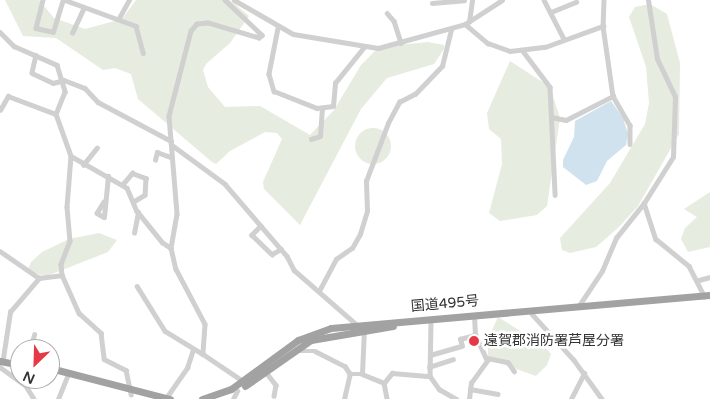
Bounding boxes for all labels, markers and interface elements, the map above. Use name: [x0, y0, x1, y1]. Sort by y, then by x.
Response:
street label: 国道495号: [410, 293, 480, 315]
place label: 遠賀郡消防署芦屋分署: [484, 333, 624, 349]
marker: 遠賀郡消防署芦屋分署: [468, 335, 480, 347]
north arrow: [10, 339, 60, 389]
text: N: [21, 367, 38, 387]

